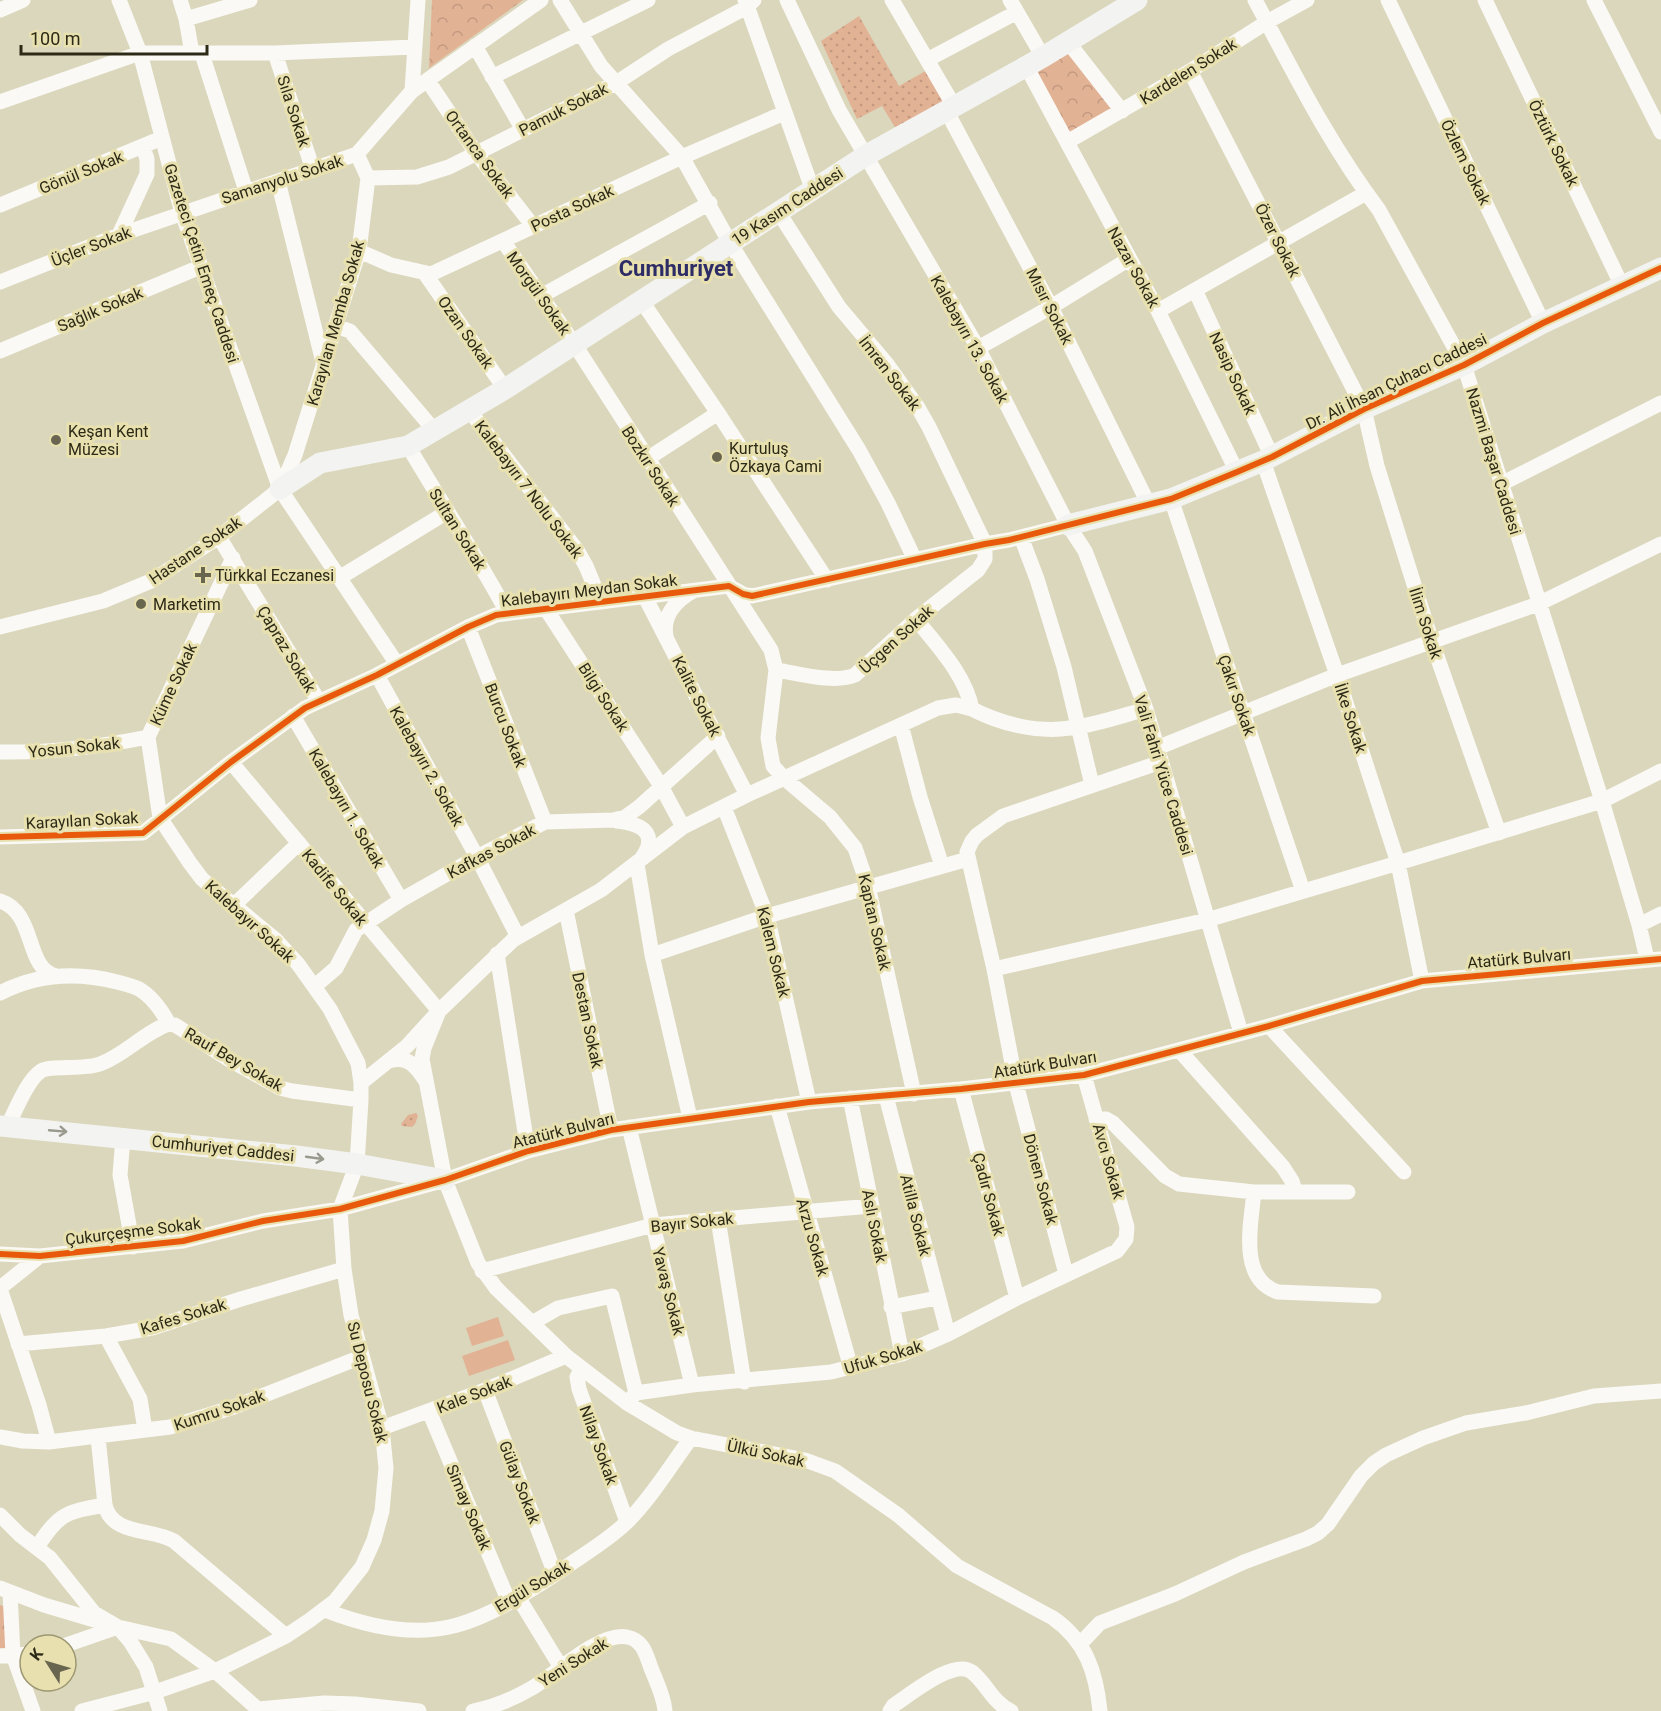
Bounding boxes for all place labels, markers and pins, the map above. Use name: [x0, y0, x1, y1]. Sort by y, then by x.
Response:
place label: Keşan Kent Müzesi: [68, 422, 148, 459]
marker: Keşan Kent Müzesi: [49, 433, 63, 447]
place label: Kurtuluş Özkaya Cami: [729, 439, 822, 476]
marker: Kurtuluş Özkaya Cami: [710, 450, 724, 464]
place label: Türkkal Eczanesi: [215, 566, 334, 585]
marker: Türkkal Eczanesi: [196, 568, 210, 582]
place label: Marketim: [153, 595, 221, 614]
marker: Marketim: [134, 597, 148, 611]

